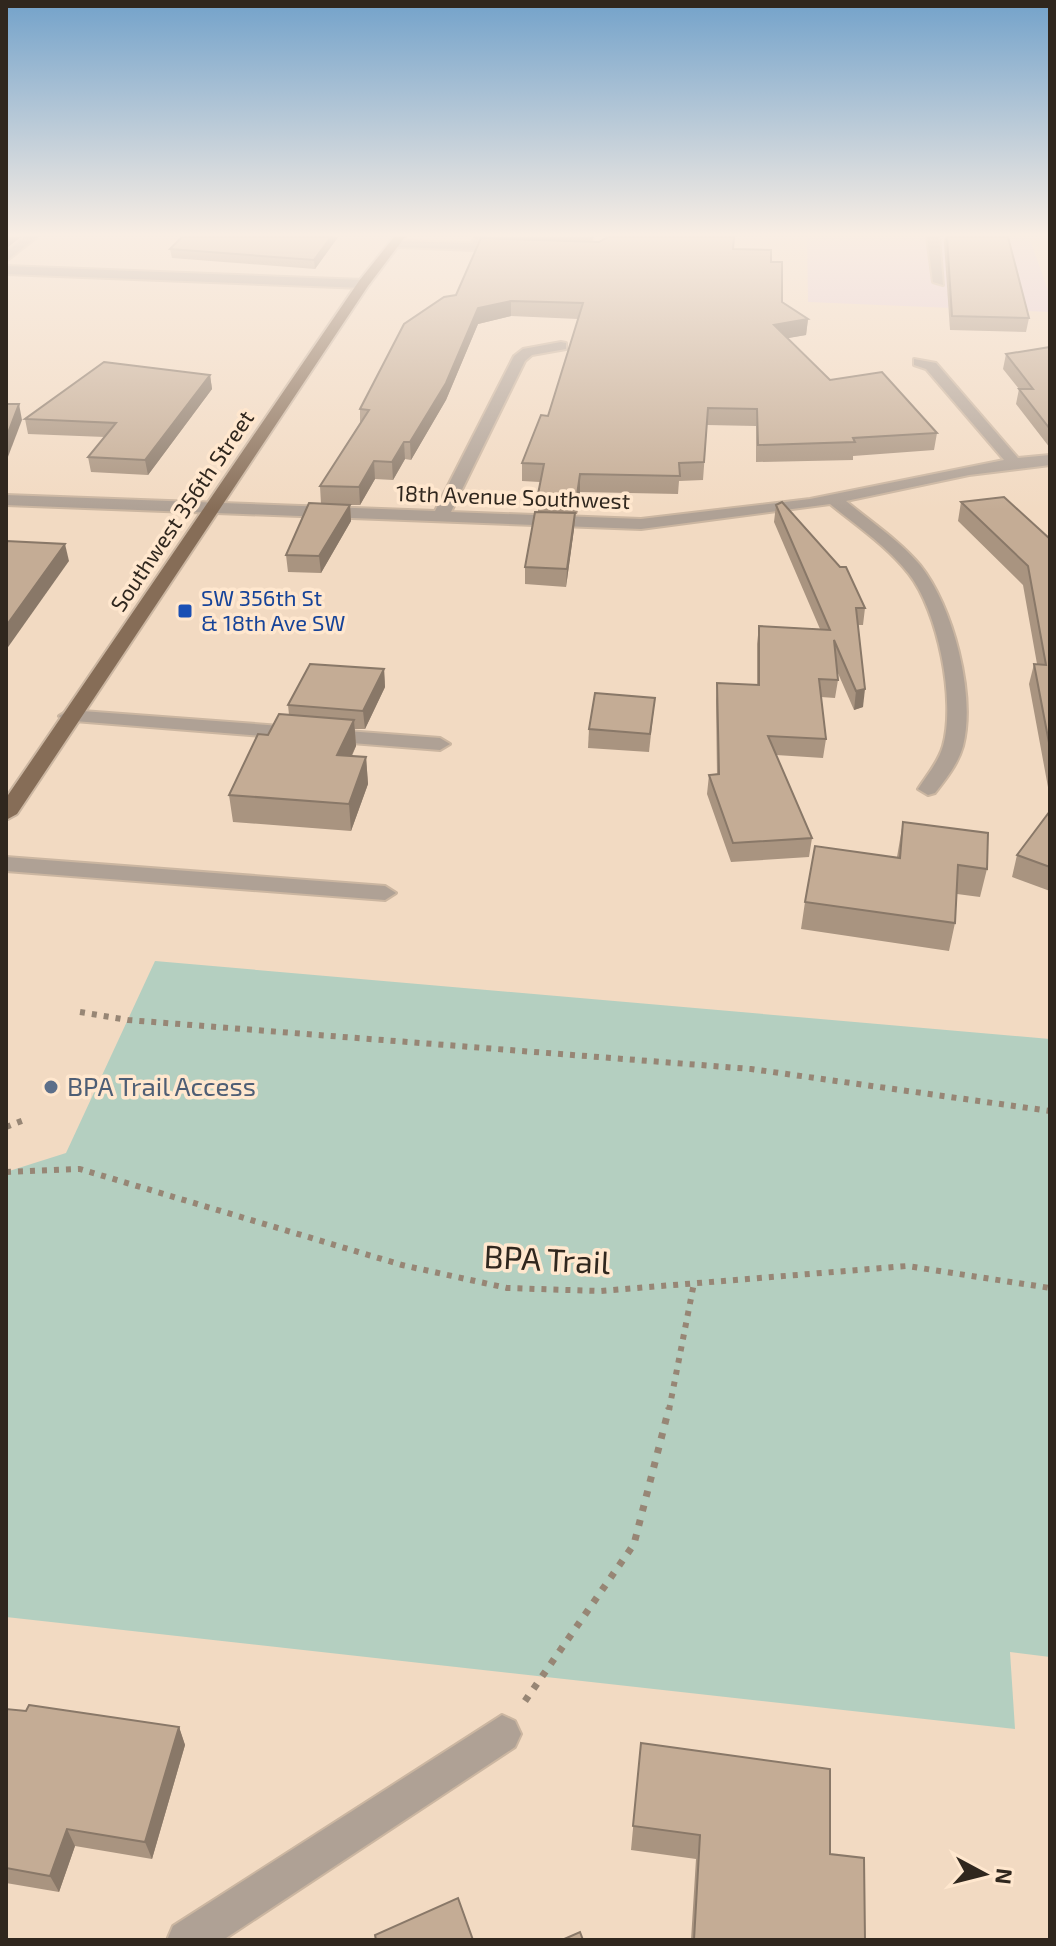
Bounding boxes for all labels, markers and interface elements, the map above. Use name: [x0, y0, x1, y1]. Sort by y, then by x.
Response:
street label: Southwest 356th Street: [104, 405, 258, 616]
street label: 18th Avenue Southwest: [396, 479, 631, 513]
place label: SW 356th St & 18th Ave SW: [201, 584, 345, 635]
marker: SW 356th St & 18th Ave SW: [176, 602, 194, 620]
place label: BPA Trail Access: [67, 1070, 256, 1101]
marker: BPA Trail Access: [42, 1078, 60, 1096]
street label: BPA Trail: [483, 1236, 612, 1280]
north arrow: [944, 1834, 1024, 1914]
text: N: [991, 1867, 1019, 1886]

